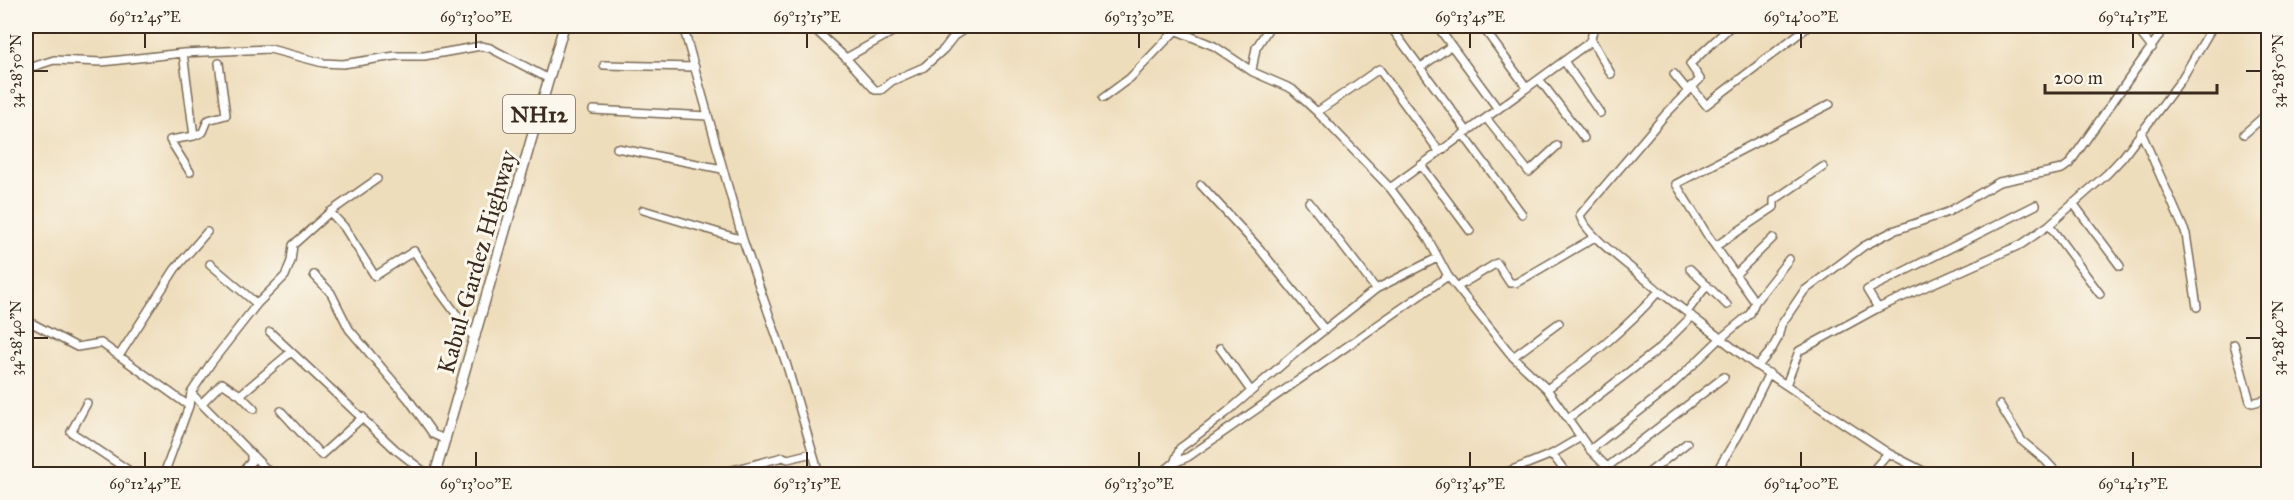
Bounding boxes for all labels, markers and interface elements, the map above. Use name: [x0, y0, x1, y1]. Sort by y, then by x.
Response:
text: 69°12'45"E: [109, 8, 181, 26]
text: 69°13'00"E: [440, 8, 512, 26]
text: 69°13'15"E: [773, 8, 841, 26]
text: 69°13'30"E: [1104, 8, 1174, 26]
text: 69°13'45"E: [1435, 8, 1505, 26]
text: 69°14'00"E: [1764, 8, 1838, 26]
text: 69°14'15"E: [2098, 8, 2168, 26]
text: 34°28'50"N: [7, 34, 25, 108]
text: 34°28'50"N: [2269, 34, 2287, 108]
scale bar: [2045, 57, 2218, 95]
text: 200 m: [2054, 67, 2103, 89]
road number: NH12: [503, 95, 575, 133]
street label: Kabul-Gardez Highway: [431, 146, 523, 377]
text: 34°28'40"N: [7, 300, 25, 376]
text: 34°28'40"N: [2269, 300, 2287, 376]
text: 69°12'45"E: [109, 475, 181, 493]
text: 69°13'00"E: [440, 475, 512, 493]
text: 69°13'15"E: [773, 475, 841, 493]
text: 69°13'30"E: [1104, 475, 1174, 493]
text: 69°13'45"E: [1435, 475, 1505, 493]
text: 69°14'00"E: [1764, 475, 1838, 493]
text: 69°14'15"E: [2098, 475, 2168, 493]

